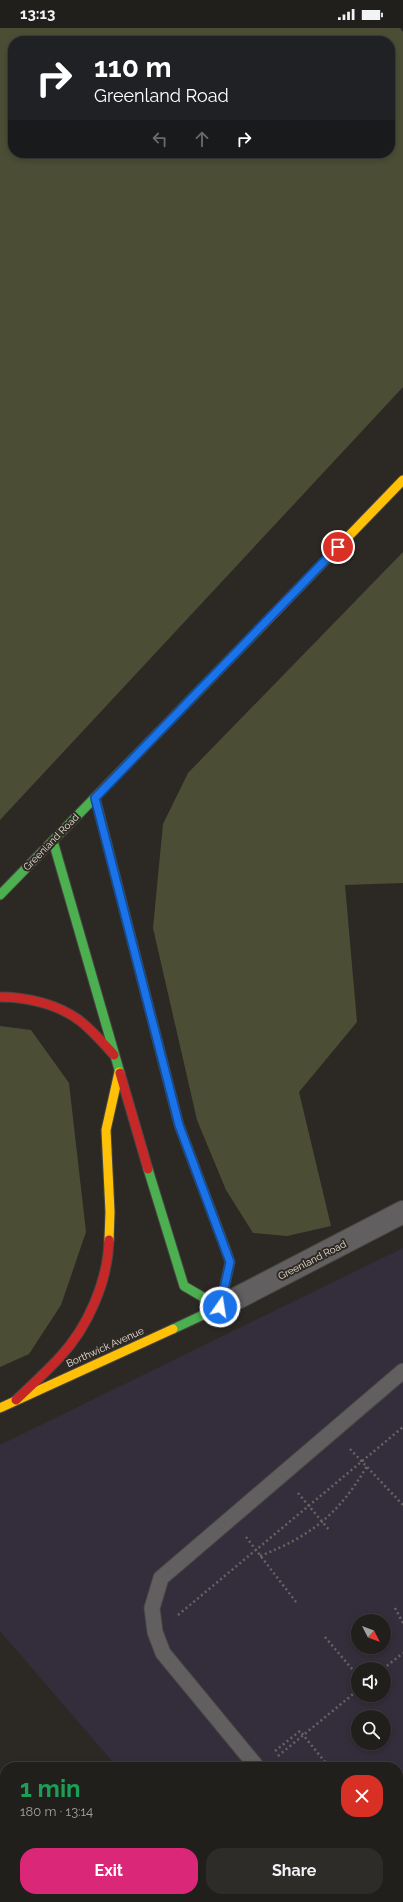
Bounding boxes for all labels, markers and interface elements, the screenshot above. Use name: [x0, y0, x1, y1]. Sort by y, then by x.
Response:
text: 13:13: [20, 5, 55, 23]
text: 110 m: [94, 51, 172, 84]
icon: right: [28, 52, 80, 104]
text: Greenland Road: [94, 85, 229, 106]
icon: left: [149, 128, 171, 150]
icon: ahead: [191, 128, 213, 150]
icon: right: [233, 128, 255, 150]
pin: [321, 530, 355, 564]
icon: arrive: [327, 536, 349, 558]
street label: Greenland Road: [21, 811, 81, 873]
street label: Greenland Road: [276, 1238, 348, 1282]
position arrow: [199, 1286, 241, 1328]
street label: Borthwick Avenue: [65, 1325, 146, 1369]
north arrow: [351, 1614, 391, 1654]
map controls: [351, 1614, 391, 1750]
button: sound: [351, 1662, 391, 1702]
button: search: [351, 1710, 391, 1750]
text: 1 min: [20, 1774, 81, 1803]
button: close: [341, 1775, 383, 1817]
text: 180 m · 13:14: [20, 1804, 93, 1819]
button: Exit: [20, 1848, 198, 1894]
button: Share: [206, 1848, 383, 1894]

